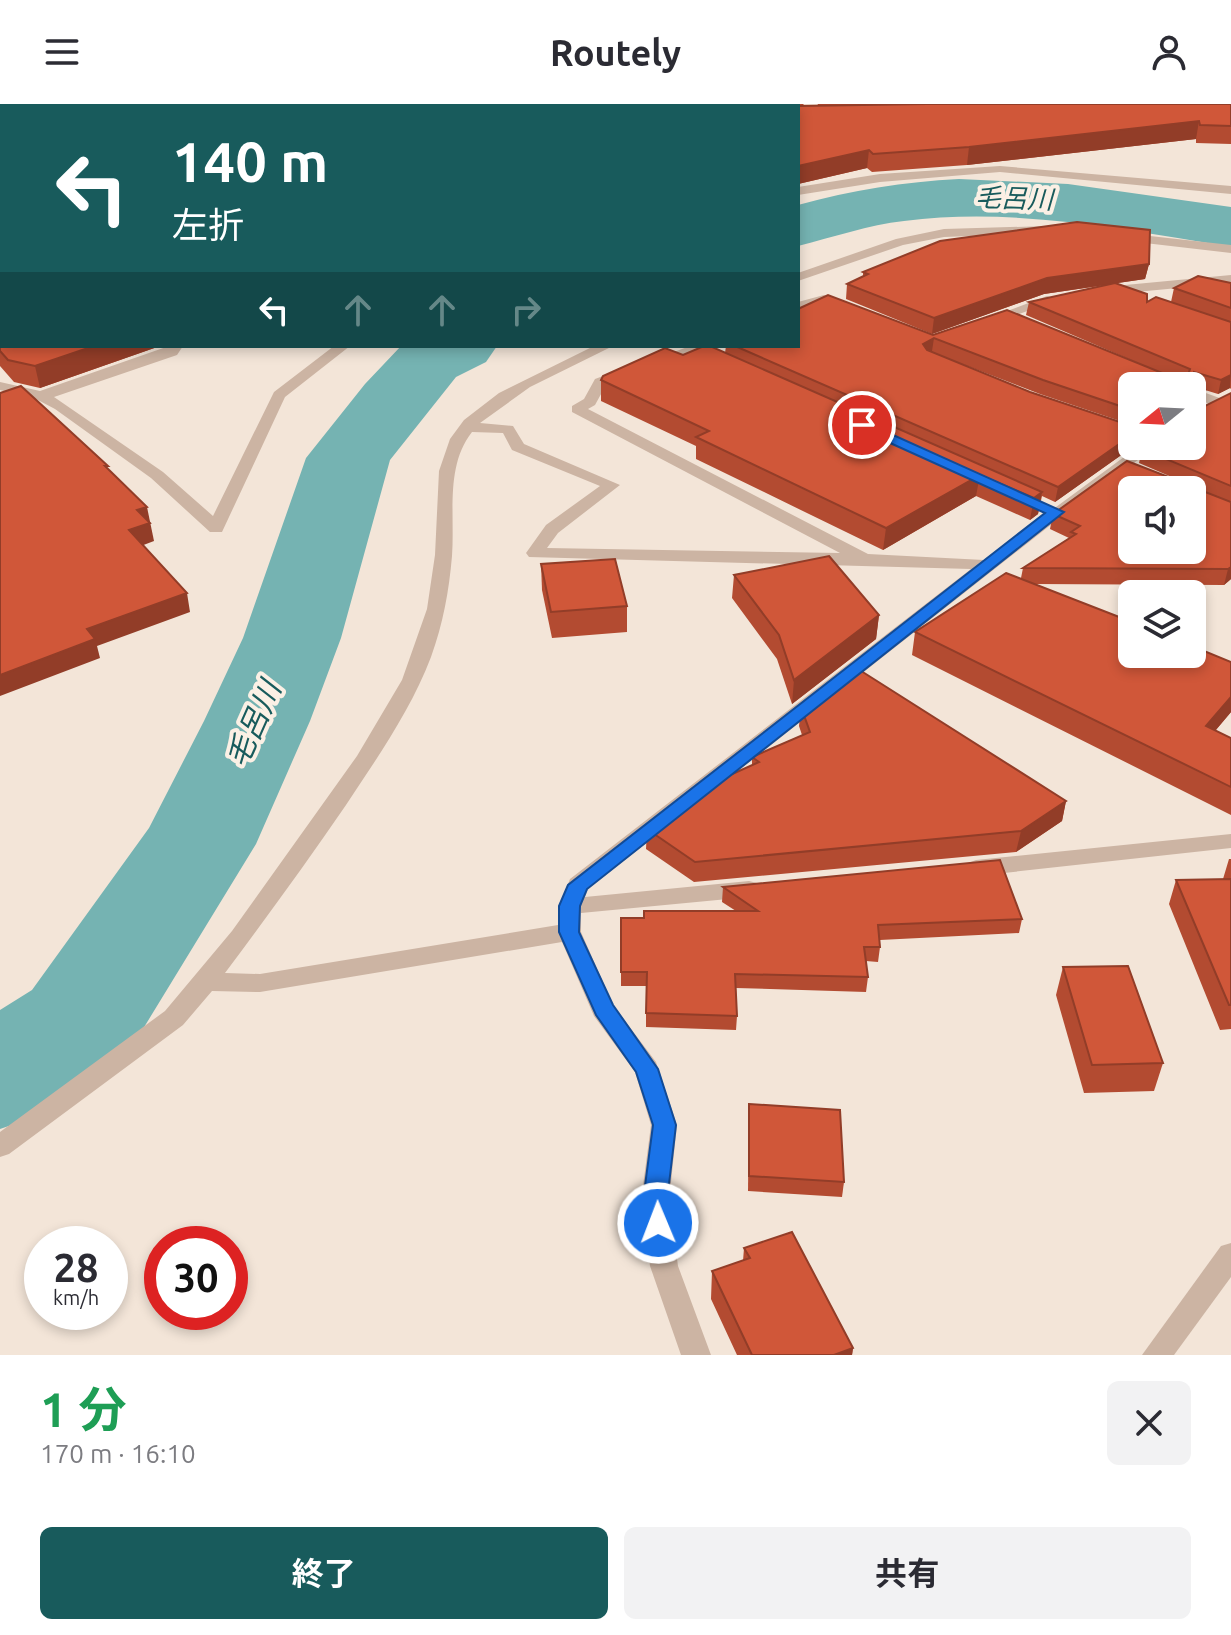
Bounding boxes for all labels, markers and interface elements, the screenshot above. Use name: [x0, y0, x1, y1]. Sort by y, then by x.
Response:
icon: menu: [40, 30, 84, 74]
icon: person: [1147, 30, 1191, 74]
text: Routely: [550, 32, 681, 73]
text: 140 m: [172, 130, 328, 193]
icon: left: [40, 136, 144, 240]
water label: 毛呂川: [975, 182, 1056, 214]
text: 左折: [172, 204, 244, 245]
icon: left: [252, 288, 296, 332]
icon: ahead: [336, 288, 380, 332]
icon: ahead: [420, 288, 464, 332]
icon: right: [504, 288, 548, 332]
north arrow: [1118, 372, 1206, 460]
map controls: [1118, 372, 1206, 668]
pin: [828, 391, 896, 459]
icon: arrive: [840, 403, 884, 447]
button: sound: [1118, 476, 1206, 564]
button: layers: [1118, 580, 1206, 668]
water label: 毛呂川: [219, 673, 288, 772]
position arrow: [616, 1181, 700, 1265]
speed limit sign: 30: [144, 1226, 248, 1330]
text: 28: [53, 1245, 99, 1290]
text: km/h: [53, 1286, 99, 1309]
button: close: [1107, 1381, 1191, 1465]
text: 1 分: [40, 1382, 126, 1436]
text: 170 m · 16:10: [40, 1439, 196, 1468]
button: 終了: [40, 1527, 608, 1619]
button: 共有: [624, 1527, 1191, 1619]

